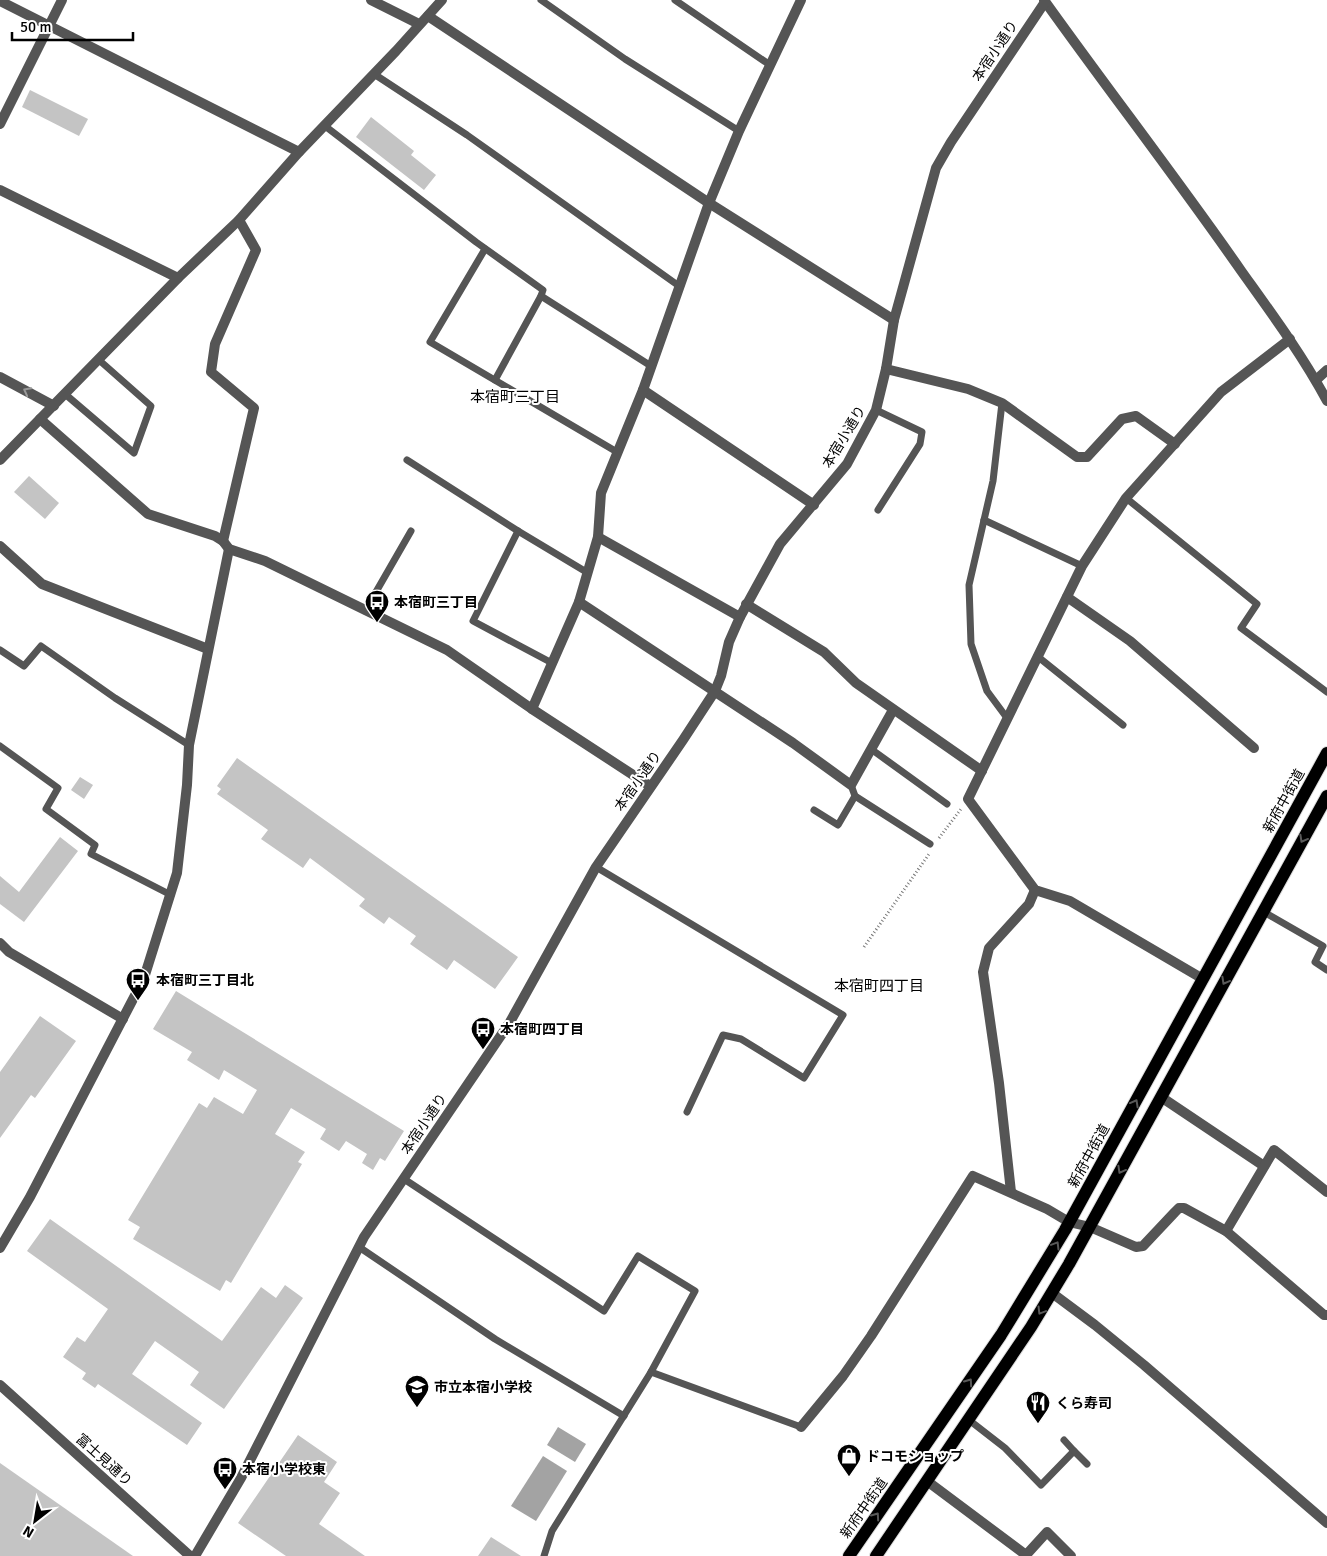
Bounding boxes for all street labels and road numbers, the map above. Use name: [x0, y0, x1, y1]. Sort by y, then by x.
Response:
street label: 本宿小通り: [968, 17, 1022, 85]
street label: 本宿小通り: [819, 403, 869, 471]
street label: 本宿小通り: [611, 747, 665, 815]
street label: 新府中街道: [1260, 766, 1308, 836]
street label: 本宿小通り: [397, 1090, 451, 1158]
street label: 新府中街道: [1065, 1121, 1113, 1191]
street label: 富士見通り: [72, 1430, 136, 1490]
street label: 新府中街道: [837, 1474, 891, 1542]

